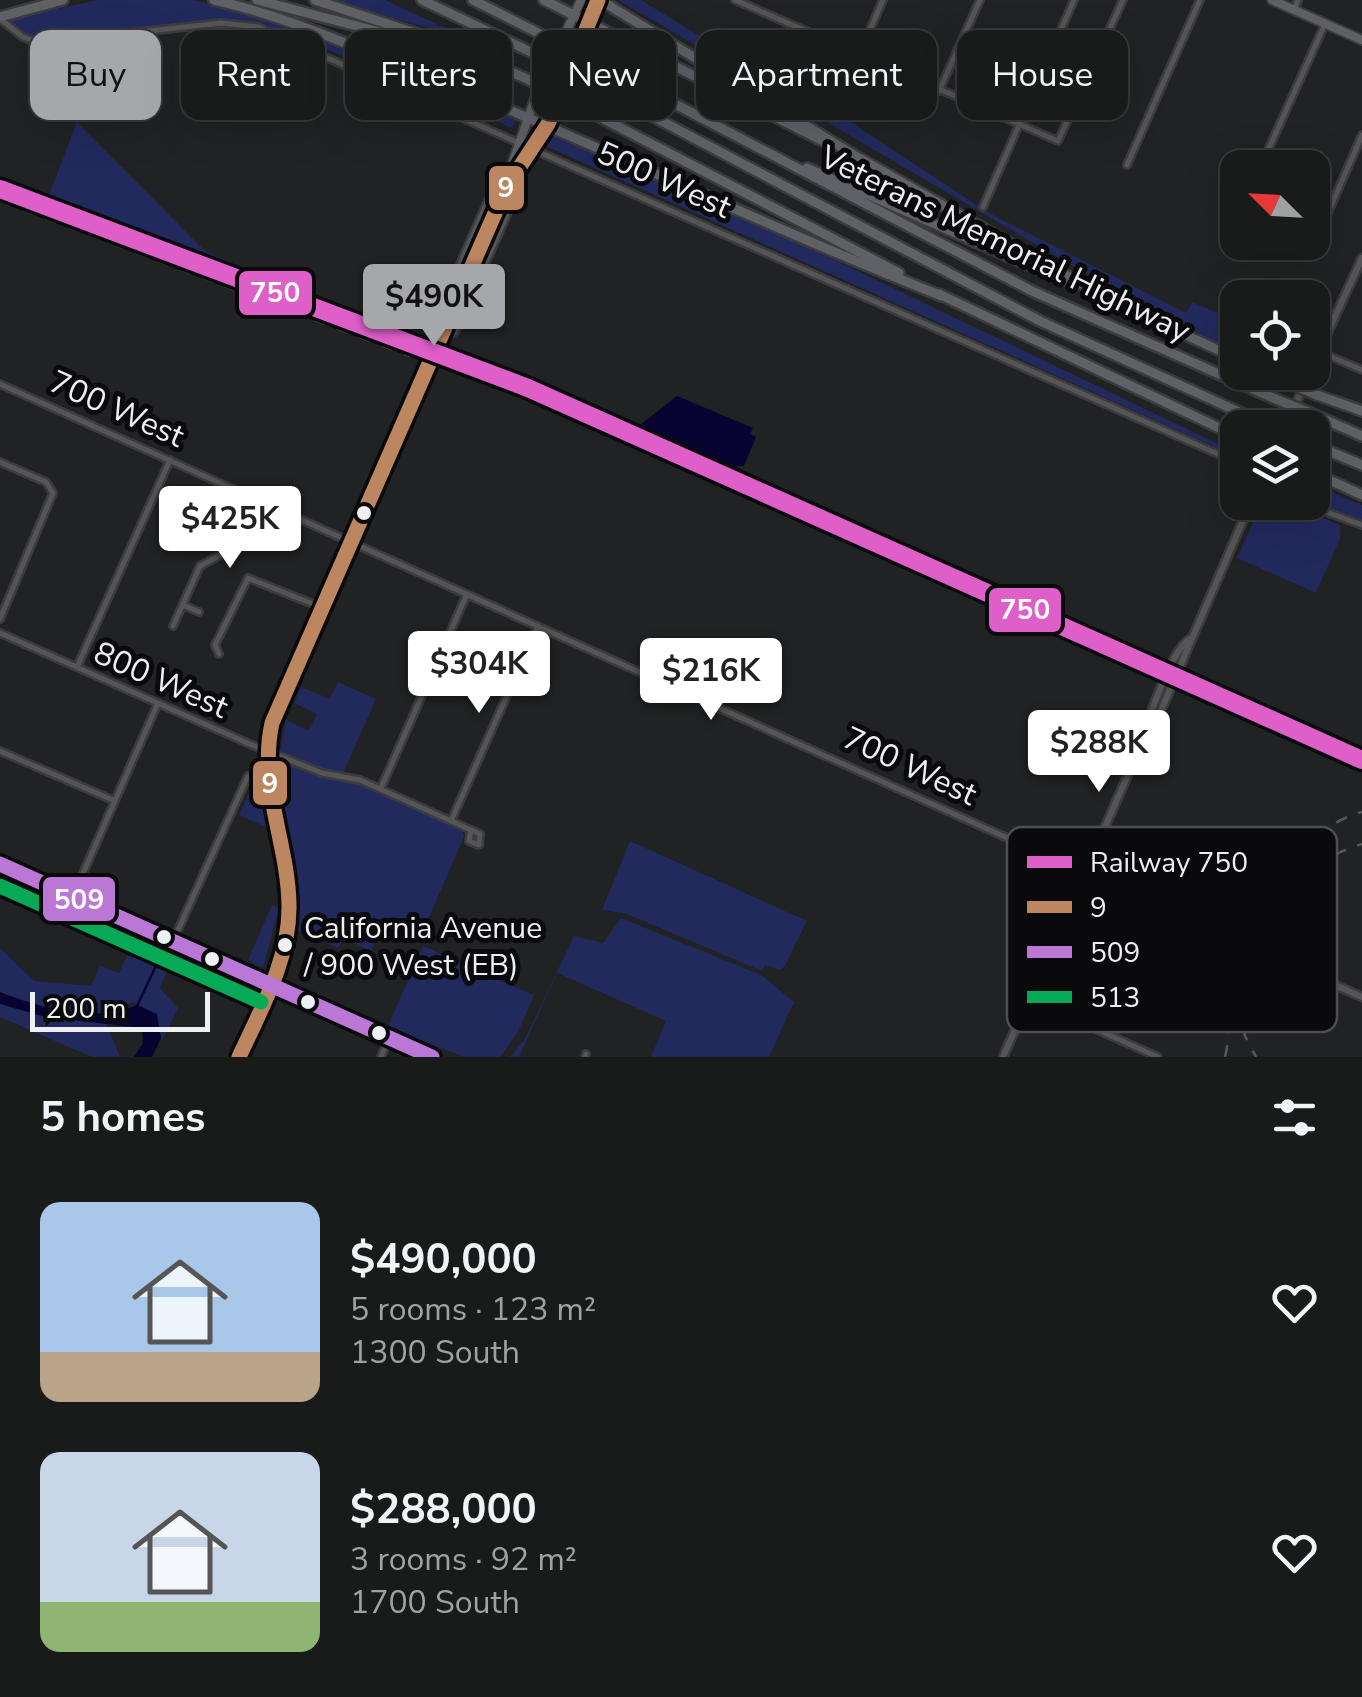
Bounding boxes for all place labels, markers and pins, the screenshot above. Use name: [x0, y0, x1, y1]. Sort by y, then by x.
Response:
pin: $490K: [364, 264, 504, 349]
pin: $425K: [160, 486, 300, 571]
unlabelled marker: [354, 503, 374, 523]
pin: $304K: [409, 631, 549, 716]
pin: $216K: [641, 638, 781, 723]
pin: $288K: [1029, 710, 1169, 795]
place label: California Avenue / 900 West (EB): [303, 908, 542, 986]
unlabelled marker: [154, 927, 174, 947]
marker: California Avenue / 900 West (EB): [275, 935, 295, 955]
unlabelled marker: [202, 949, 222, 969]
unlabelled marker: [298, 992, 318, 1012]
unlabelled marker: [369, 1023, 389, 1043]

